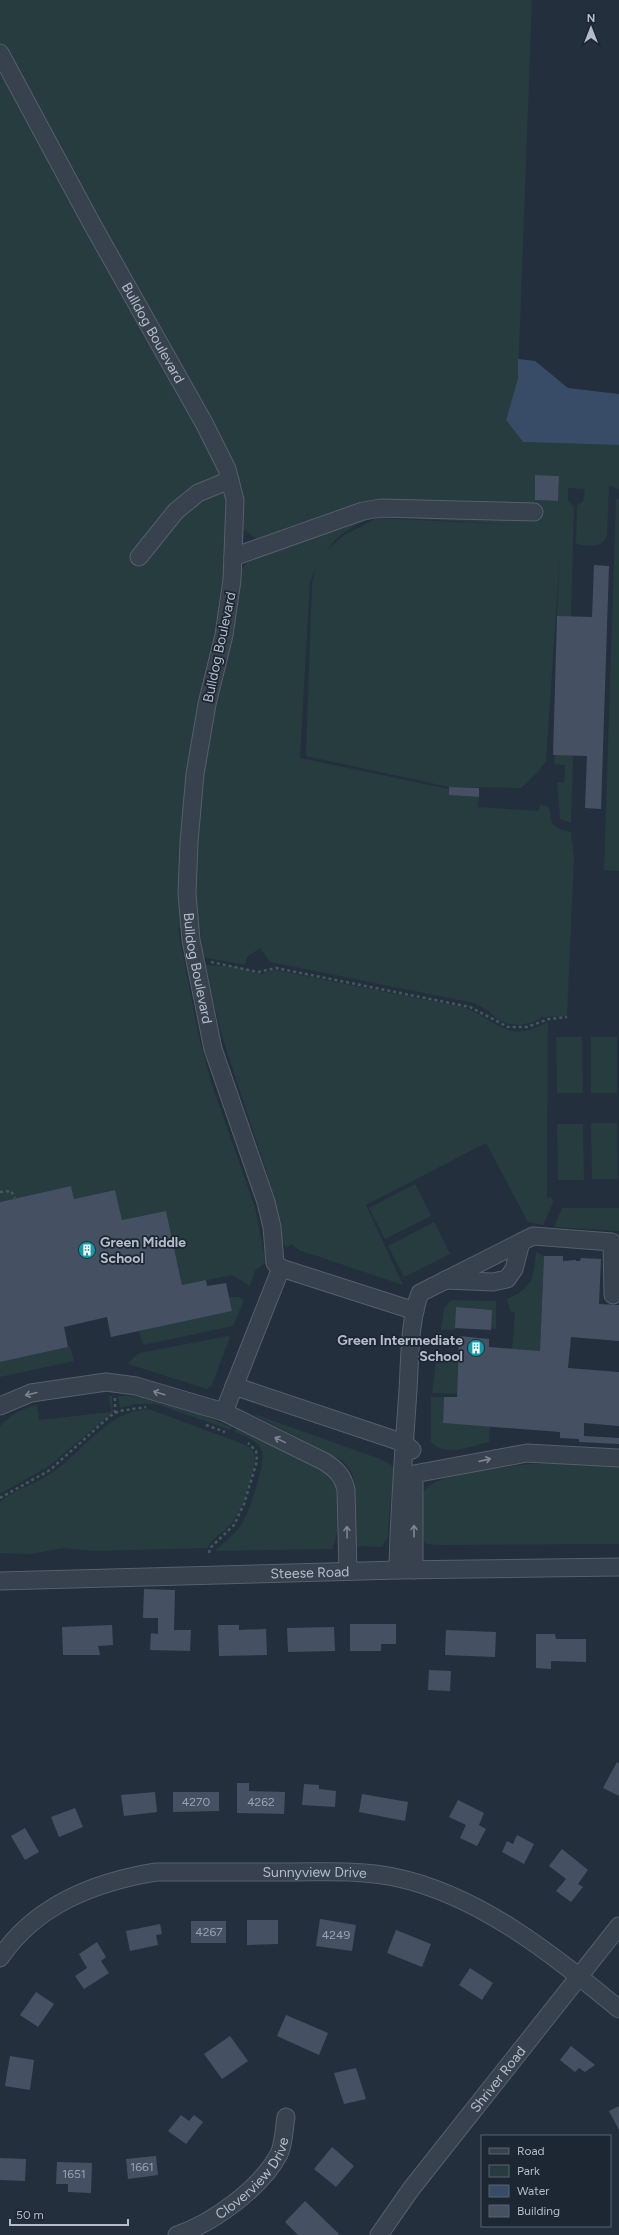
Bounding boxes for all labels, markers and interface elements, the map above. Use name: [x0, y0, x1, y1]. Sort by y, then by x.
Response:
north arrow: [571, 8, 611, 48]
text: N: [587, 12, 595, 25]
street label: Bulldog Boulevard: [118, 280, 188, 386]
street label: Bulldog Boulevard: [199, 590, 240, 704]
street label: Bulldog Boulevard: [180, 912, 216, 1025]
place label: Green Middle School: [100, 1234, 186, 1267]
building icon: Green Middle School: [77, 1240, 97, 1260]
place label: Green Intermediate School: [337, 1332, 463, 1365]
building icon: Green Intermediate School: [466, 1338, 486, 1358]
one-way arrow: [153, 1389, 166, 1396]
one-way arrow: [25, 1391, 38, 1398]
one-way arrow: [274, 1436, 286, 1443]
one-way arrow: [478, 1456, 491, 1464]
one-way arrow: [410, 1525, 418, 1538]
one-way arrow: [343, 1526, 351, 1539]
street label: Steese Road: [270, 1563, 350, 1583]
house number: 4270: [182, 1795, 210, 1809]
house number: 4262: [247, 1795, 275, 1809]
street label: Sunnyview Drive: [262, 1864, 368, 1882]
house number: 4267: [195, 1925, 223, 1939]
house number: 4249: [322, 1928, 350, 1942]
street label: Shriver Road: [467, 2043, 530, 2116]
legend: [481, 2135, 611, 2227]
street label: Cloverview Drive: [212, 2136, 292, 2223]
text: Road: [517, 2144, 545, 2158]
house number: 1661: [130, 2160, 154, 2174]
text: Park: [517, 2164, 540, 2178]
house number: 1651: [62, 2167, 86, 2181]
text: Water: [517, 2184, 549, 2198]
scale bar: [10, 2201, 128, 2227]
text: Building: [517, 2204, 560, 2218]
text: 50 m: [16, 2208, 44, 2222]

